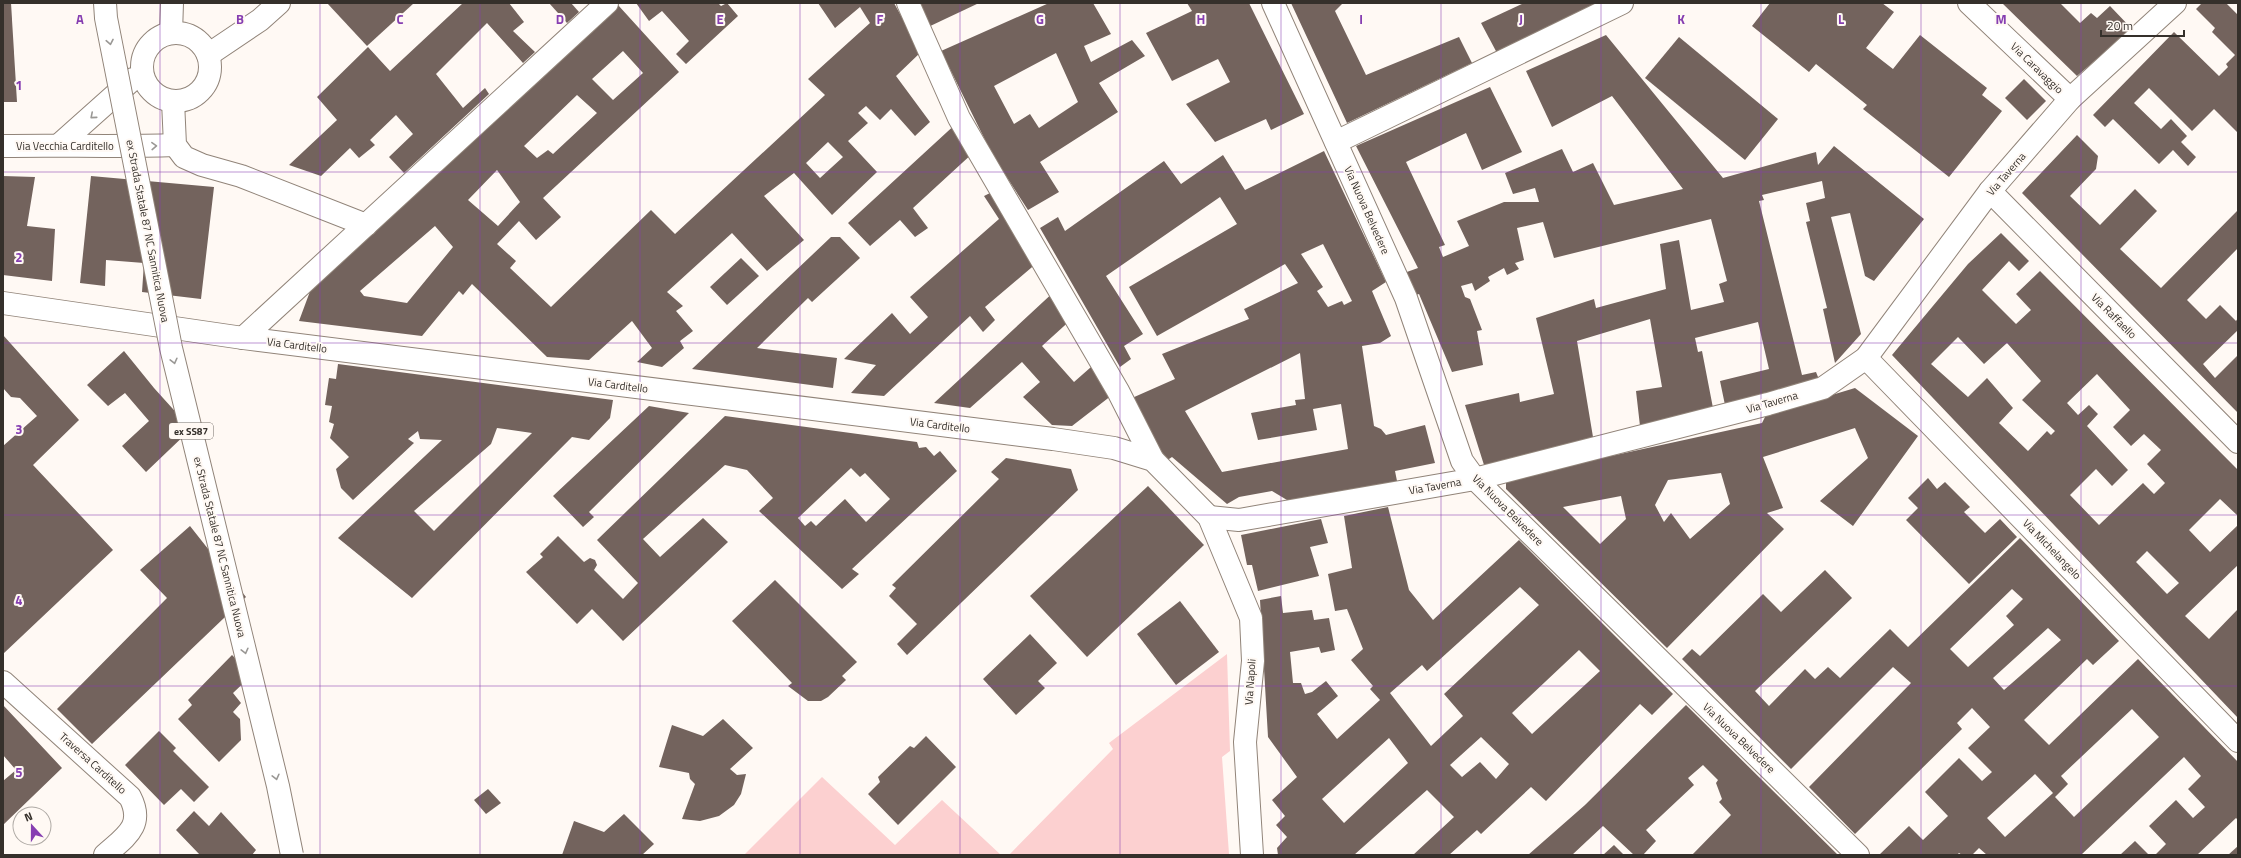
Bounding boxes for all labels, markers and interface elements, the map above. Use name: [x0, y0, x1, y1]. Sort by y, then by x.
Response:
text: A: [76, 9, 84, 29]
text: B: [236, 9, 244, 29]
text: C: [396, 9, 404, 29]
text: D: [556, 9, 564, 29]
text: E: [716, 9, 724, 29]
text: F: [877, 9, 884, 29]
text: G: [1036, 9, 1044, 29]
text: H: [1197, 9, 1205, 29]
text: I: [1359, 9, 1363, 29]
text: J: [1519, 9, 1523, 29]
text: K: [1677, 9, 1685, 29]
text: L: [1838, 9, 1844, 29]
text: M: [1995, 9, 2007, 29]
scale bar: [2101, 12, 2184, 38]
text: 20 m: [2107, 16, 2133, 35]
one-way arrow: [106, 38, 114, 45]
street label: Via Caravaggio: [2007, 39, 2067, 97]
text: 1: [15, 75, 23, 95]
one-way arrow: [91, 111, 98, 118]
street label: Via Vecchia Carditello: [16, 138, 114, 154]
street label: ex Strada Statale 87 NC Sannitica Nuova: [122, 138, 174, 324]
one-way arrow: [151, 141, 157, 150]
street label: Via Taverna: [1983, 148, 2030, 199]
street label: Via Nuova Belvedere: [1340, 163, 1394, 257]
text: 2: [15, 247, 23, 267]
street label: Via Raffaello: [2088, 290, 2140, 342]
street label: Via Carditello: [266, 333, 328, 357]
one-way arrow: [169, 357, 178, 364]
street label: Via Carditello: [587, 373, 649, 397]
street label: Via Taverna: [1744, 387, 1800, 417]
street label: Via Carditello: [909, 413, 971, 437]
text: 3: [15, 419, 23, 439]
road number: ex SS87: [169, 423, 213, 439]
street label: ex Strada Statale 87 NC Sannitica Nuova: [190, 455, 250, 640]
street label: Via Nuova Belvedere: [1469, 471, 1548, 550]
street label: Via Taverna: [1408, 473, 1463, 498]
street label: Via Michelangelo: [2019, 515, 2085, 583]
text: 4: [15, 590, 23, 610]
one-way arrow: [240, 648, 248, 654]
street label: Via Napoli: [1240, 658, 1260, 706]
street label: Via Nuova Belvedere: [1699, 699, 1779, 777]
street label: Traversa Carditello: [56, 728, 130, 798]
text: 5: [15, 762, 23, 782]
one-way arrow: [271, 774, 279, 780]
north arrow: [12, 806, 52, 846]
text: N: [22, 808, 35, 825]

